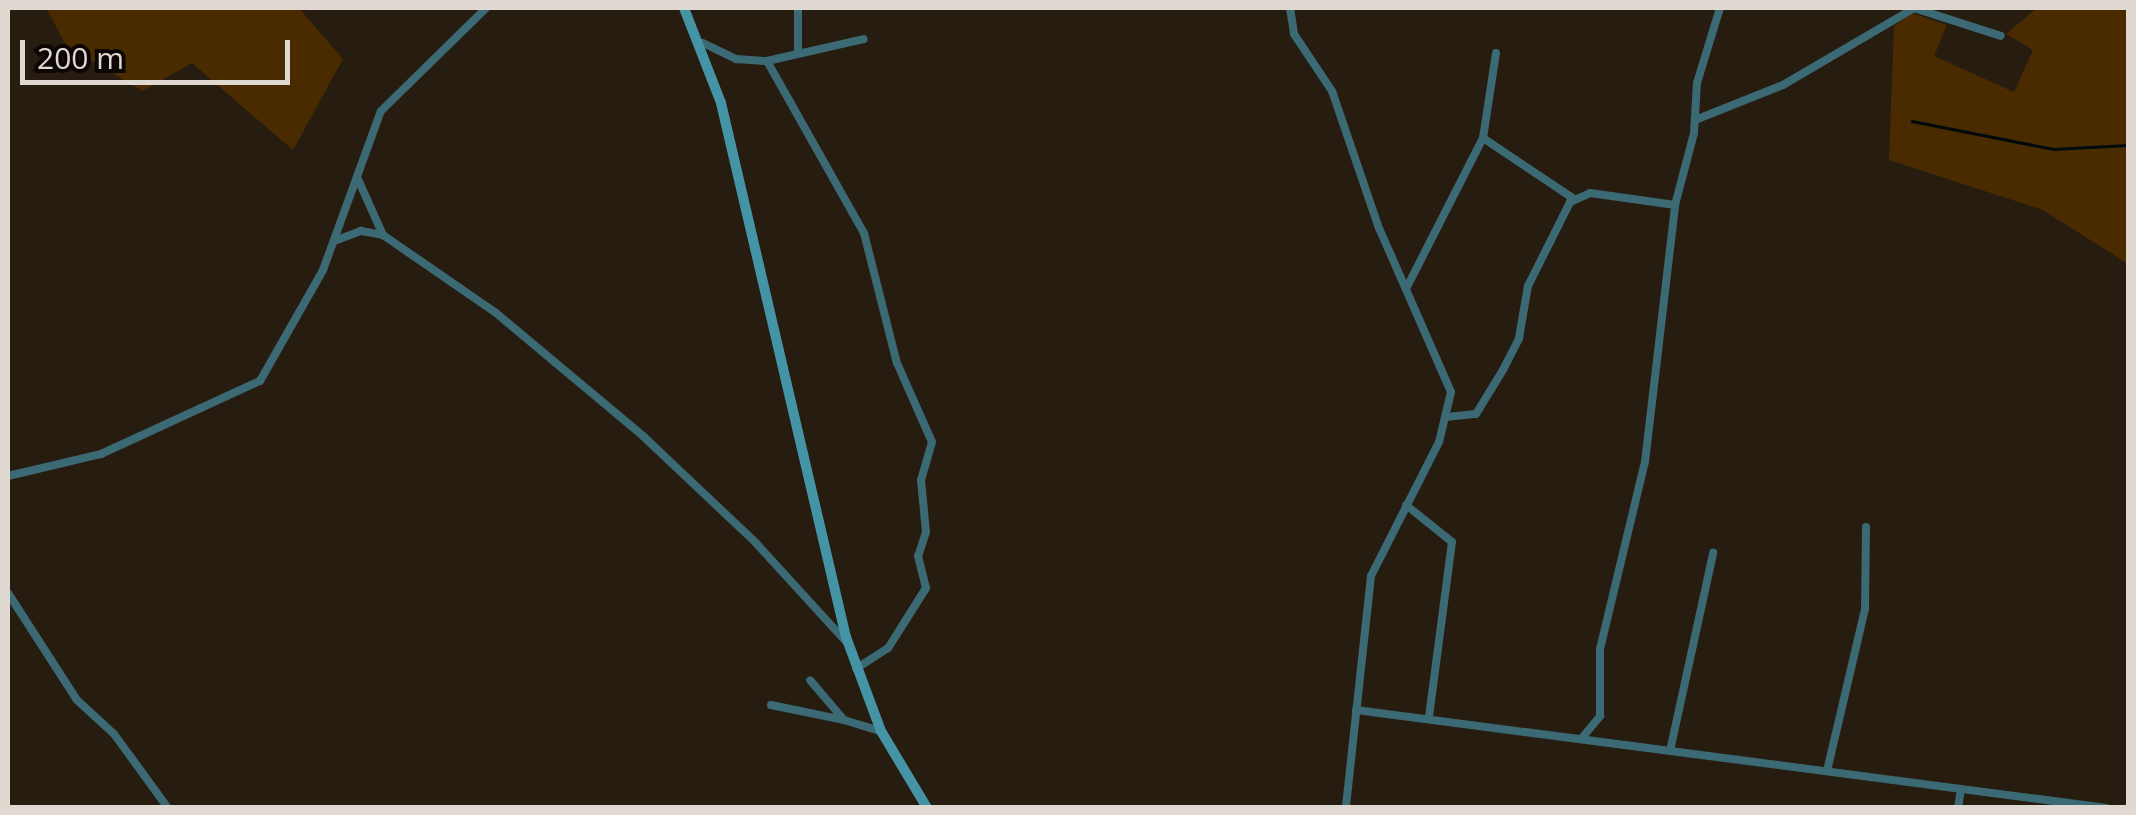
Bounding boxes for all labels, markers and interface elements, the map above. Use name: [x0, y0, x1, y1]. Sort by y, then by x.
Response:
scale bar: [25, 20, 295, 82]
text: 200 m: [37, 37, 124, 78]

